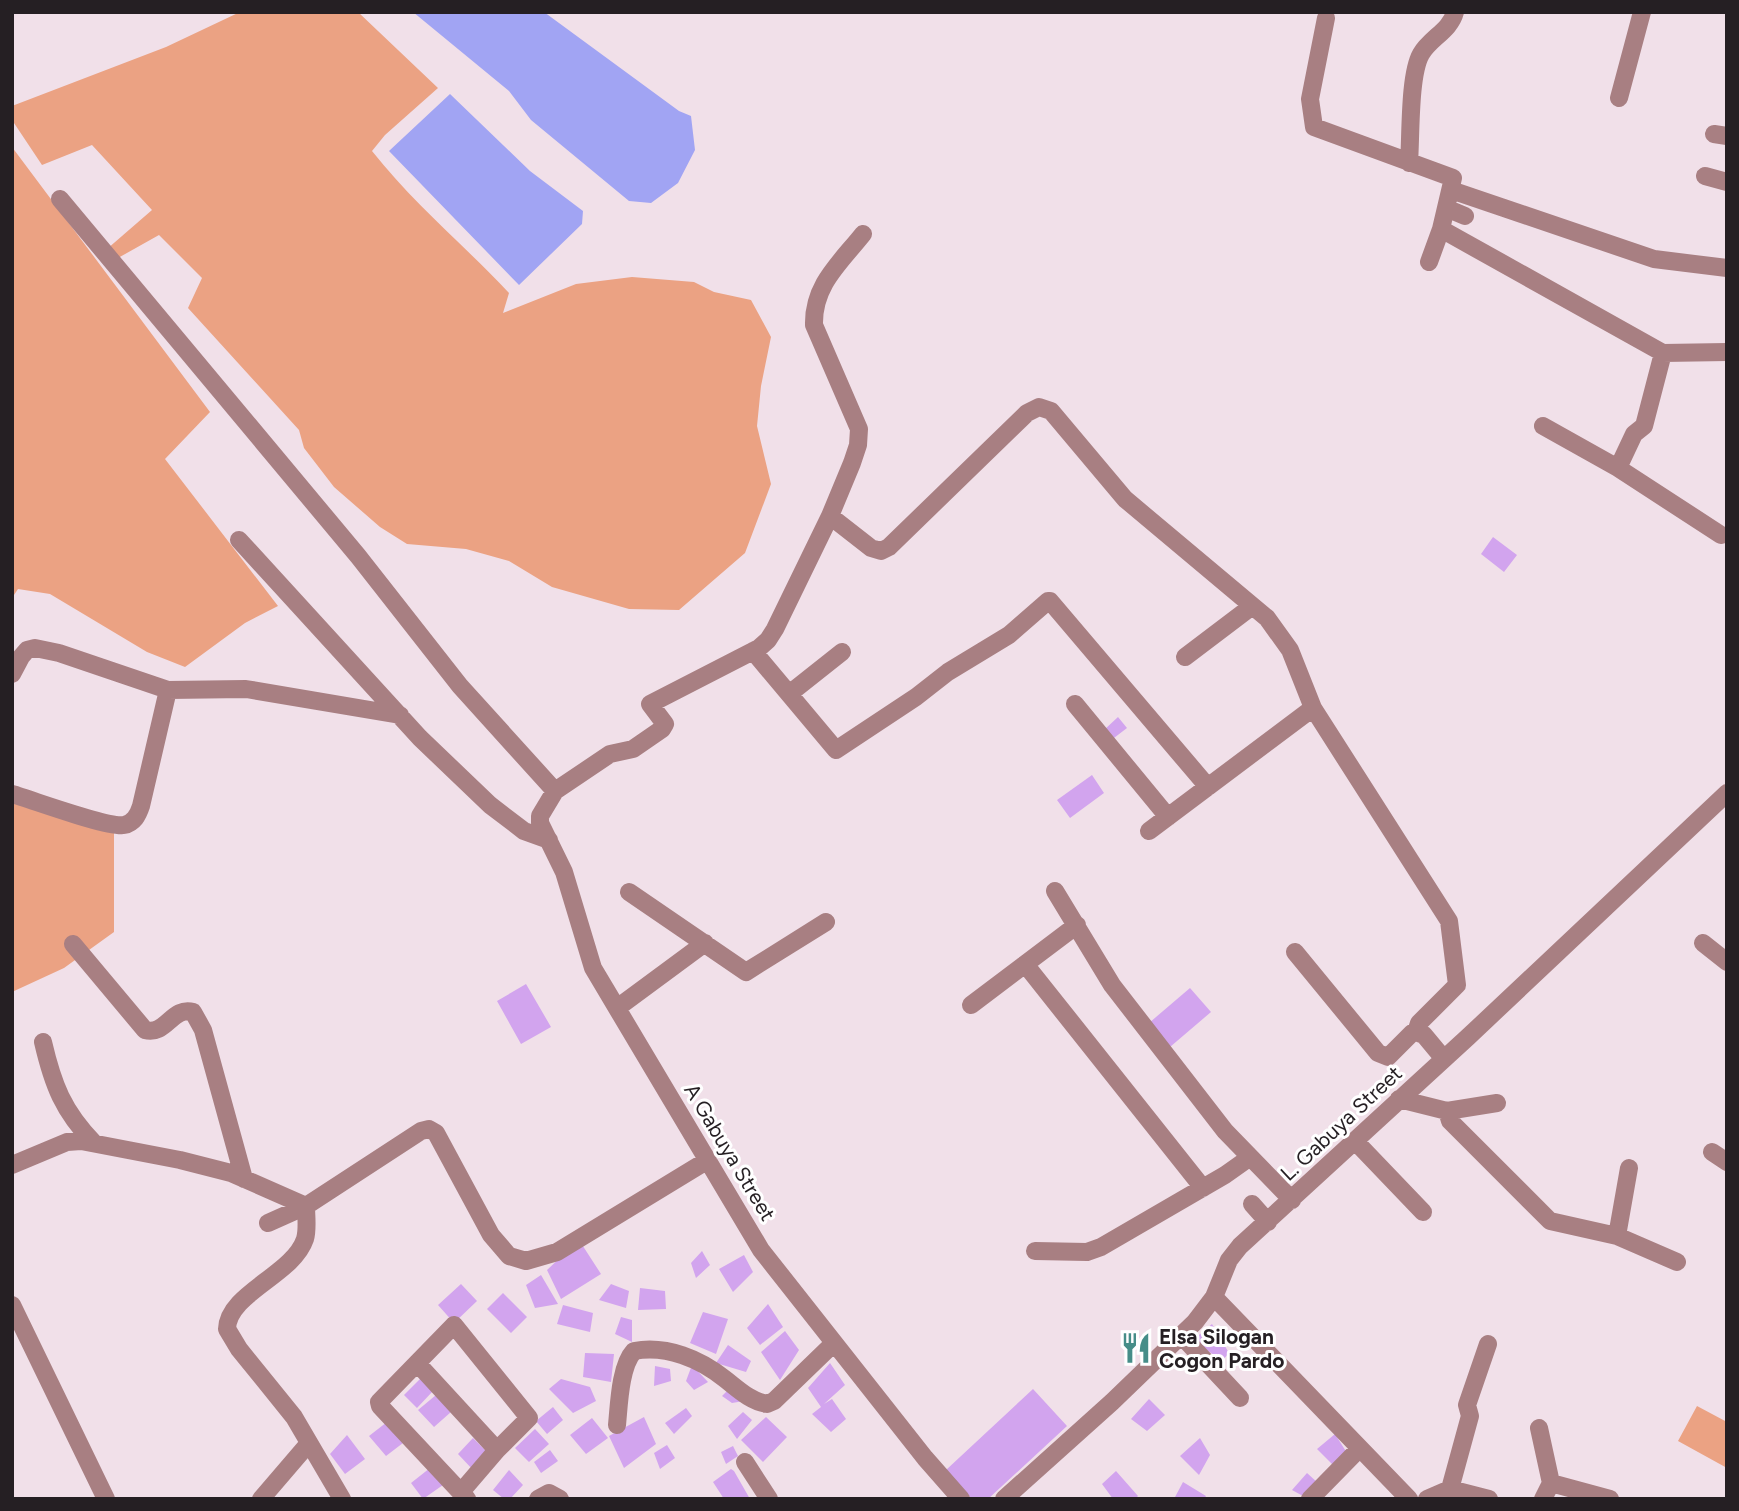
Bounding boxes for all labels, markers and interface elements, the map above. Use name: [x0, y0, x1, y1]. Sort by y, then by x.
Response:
street label: L. Gabuya Street: [1275, 1060, 1407, 1186]
street label: A Gabuya Street: [679, 1079, 781, 1225]
place label: Elsa Silogan Cogon Pardo: [1159, 1324, 1284, 1373]
restaurant icon: Elsa Silogan Cogon Pardo: [1119, 1331, 1153, 1365]

